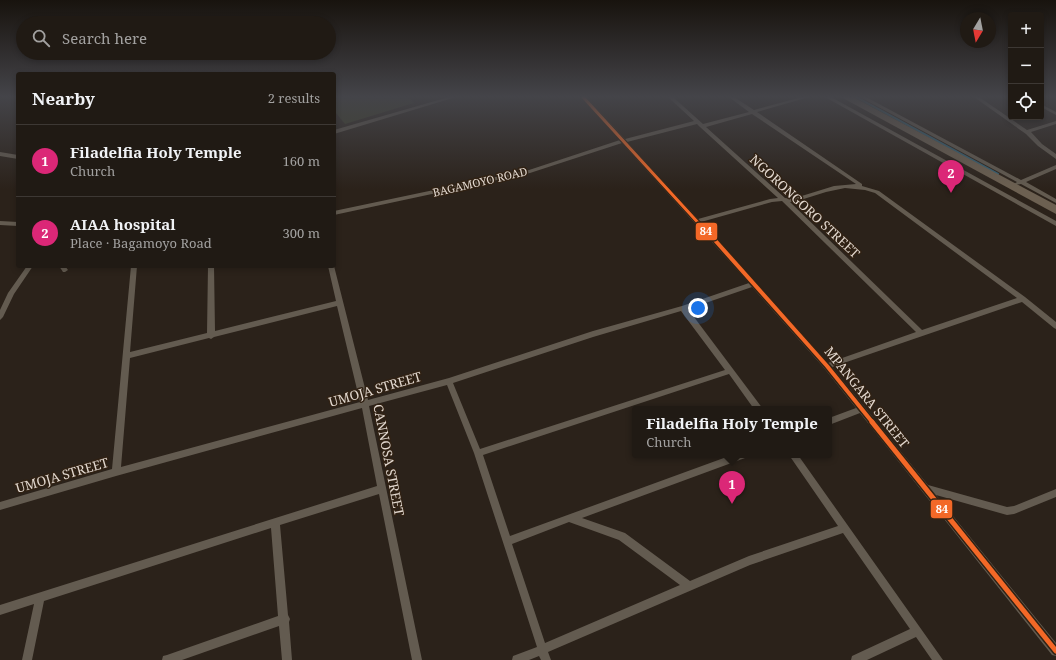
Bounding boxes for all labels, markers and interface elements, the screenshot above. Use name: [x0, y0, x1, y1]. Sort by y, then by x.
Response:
north arrow: [960, 12, 996, 48]
map controls: [1008, 12, 1044, 120]
button: +: [1008, 12, 1044, 48]
search box: [16, 16, 336, 60]
icon: search: [30, 27, 52, 49]
text: Search here: [62, 28, 147, 48]
button: −: [1008, 48, 1044, 84]
button: locate: [1008, 84, 1044, 120]
text: Nearby: [32, 87, 95, 110]
text: 2 results: [268, 89, 320, 107]
text: Filadelfia Holy Temple: [70, 142, 242, 162]
street label: NGORONGORO STREET: [746, 150, 864, 262]
text: 1: [41, 152, 49, 170]
text: 160 m: [283, 152, 320, 170]
pin: 2: [938, 160, 964, 193]
text: Church: [70, 162, 115, 180]
street label: BAGAMOYO ROAD: [431, 163, 529, 200]
text: AIAA hospital: [70, 214, 176, 234]
line badge: 84: [695, 222, 718, 241]
text: 84: [700, 223, 712, 238]
text: 2: [41, 224, 49, 242]
text: 300 m: [283, 224, 320, 242]
text: Place · Bagamoyo Road: [70, 234, 212, 252]
your location: [688, 298, 708, 318]
street label: MPANGARA STREET: [821, 343, 913, 451]
street label: UMOJA STREET: [326, 367, 424, 411]
street label: CANNOSA STREET: [369, 403, 409, 517]
popup: [632, 406, 832, 458]
text: Filadelfia Holy Temple: [646, 413, 818, 433]
text: Church: [646, 433, 691, 451]
street label: UMOJA STREET: [13, 453, 111, 497]
pin: 1: [719, 471, 745, 504]
line badge: 84: [930, 499, 953, 519]
text: 84: [936, 501, 948, 516]

